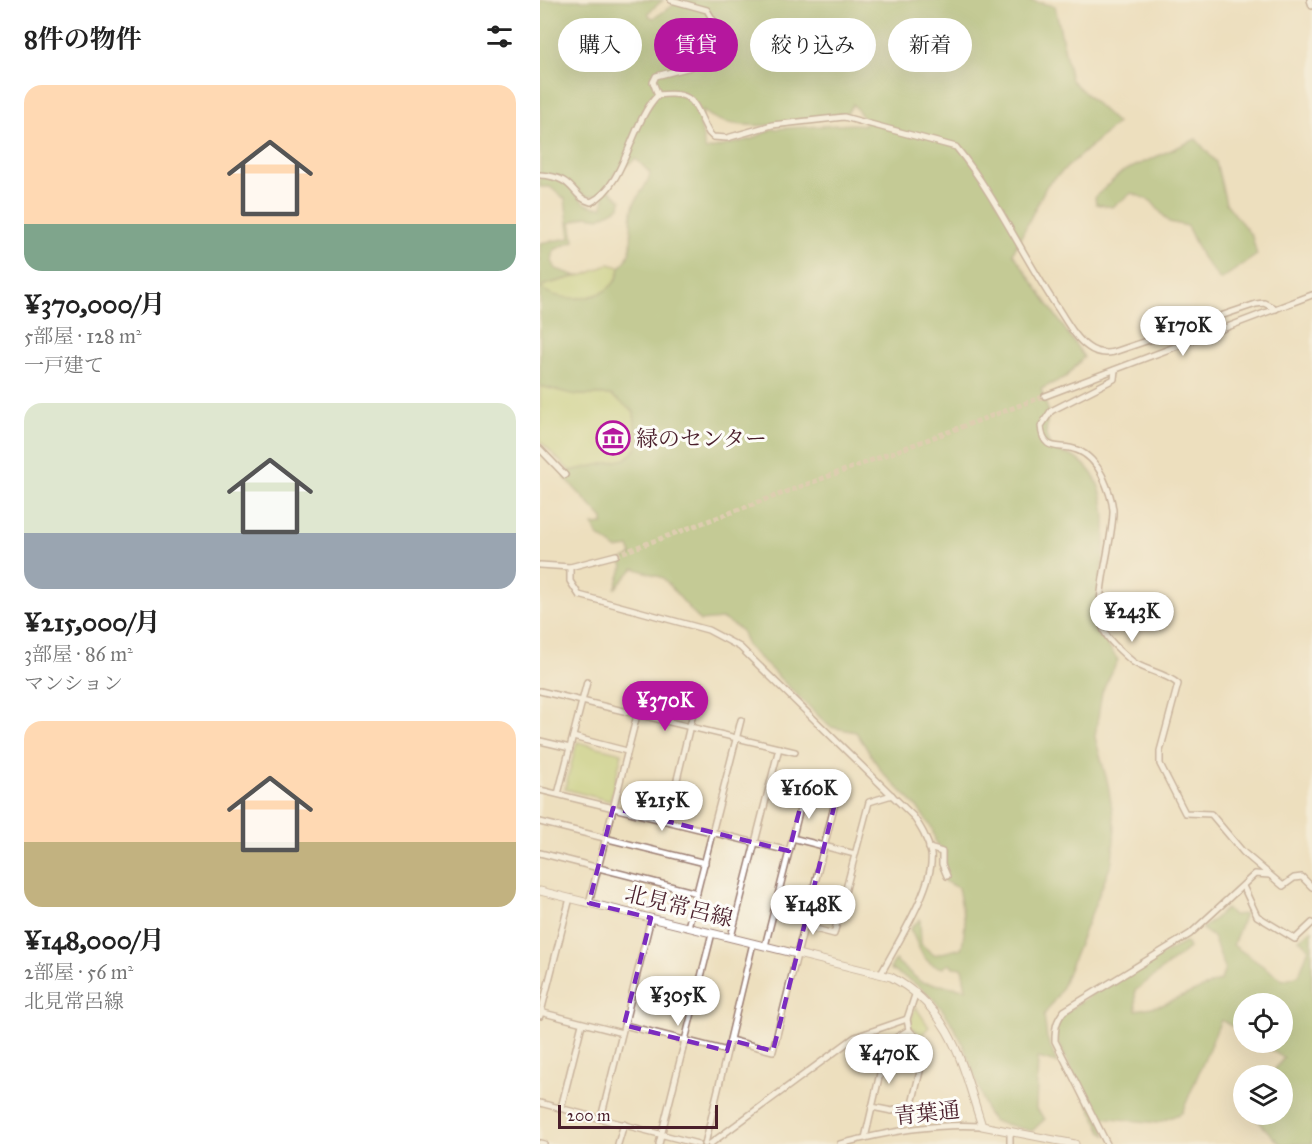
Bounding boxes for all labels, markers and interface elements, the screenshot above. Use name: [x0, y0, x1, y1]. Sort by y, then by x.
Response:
chip: 購入: [558, 18, 642, 72]
chip: 賃貸: [654, 18, 738, 72]
chip: 絞り込み: [750, 18, 876, 72]
chip: 新着: [888, 18, 972, 72]
icon: filters: [483, 20, 516, 53]
text: 8件の物件: [24, 23, 142, 55]
icon: home: [216, 124, 324, 232]
text: ¥370,000/月: [24, 288, 166, 320]
pin: ¥170K: [1141, 306, 1225, 357]
text: ¥170K: [1154, 313, 1212, 337]
text: 5部屋 · 128 m²: [24, 324, 142, 348]
text: 一戸建て: [24, 353, 104, 377]
museum icon: 緑のセンター: [595, 420, 631, 456]
place label: 緑のセンター: [636, 425, 767, 452]
icon: home: [216, 442, 324, 550]
pin: ¥243K: [1090, 592, 1174, 643]
text: ¥243K: [1104, 599, 1160, 623]
text: ¥215,000/月: [24, 606, 161, 638]
text: 3部屋 · 86 m²: [24, 642, 133, 666]
text: マンション: [24, 671, 123, 695]
pin: ¥370K: [623, 681, 707, 732]
text: ¥370K: [636, 688, 694, 712]
icon: home: [216, 760, 324, 868]
pin: ¥160K: [767, 769, 851, 820]
text: ¥160K: [780, 776, 838, 800]
pin: ¥215K: [620, 781, 704, 832]
text: ¥215K: [635, 788, 689, 812]
street label: 北見常呂線: [622, 880, 736, 932]
pin: ¥148K: [771, 885, 855, 936]
text: ¥148K: [784, 892, 842, 916]
text: ¥148,000/月: [24, 924, 165, 956]
text: 2部屋 · 56 m²: [24, 960, 133, 984]
pin: ¥305K: [636, 976, 720, 1027]
text: ¥305K: [650, 983, 706, 1007]
text: 北見常呂線: [24, 989, 124, 1013]
map controls: [1233, 993, 1293, 1125]
button: locate: [1233, 993, 1293, 1053]
pin: ¥470K: [847, 1034, 931, 1085]
text: ¥470K: [859, 1041, 919, 1065]
button: layers: [1233, 1065, 1293, 1125]
street label: 青葉通: [893, 1096, 961, 1130]
scale bar: [558, 1102, 718, 1130]
text: 200 m: [567, 1106, 610, 1125]

